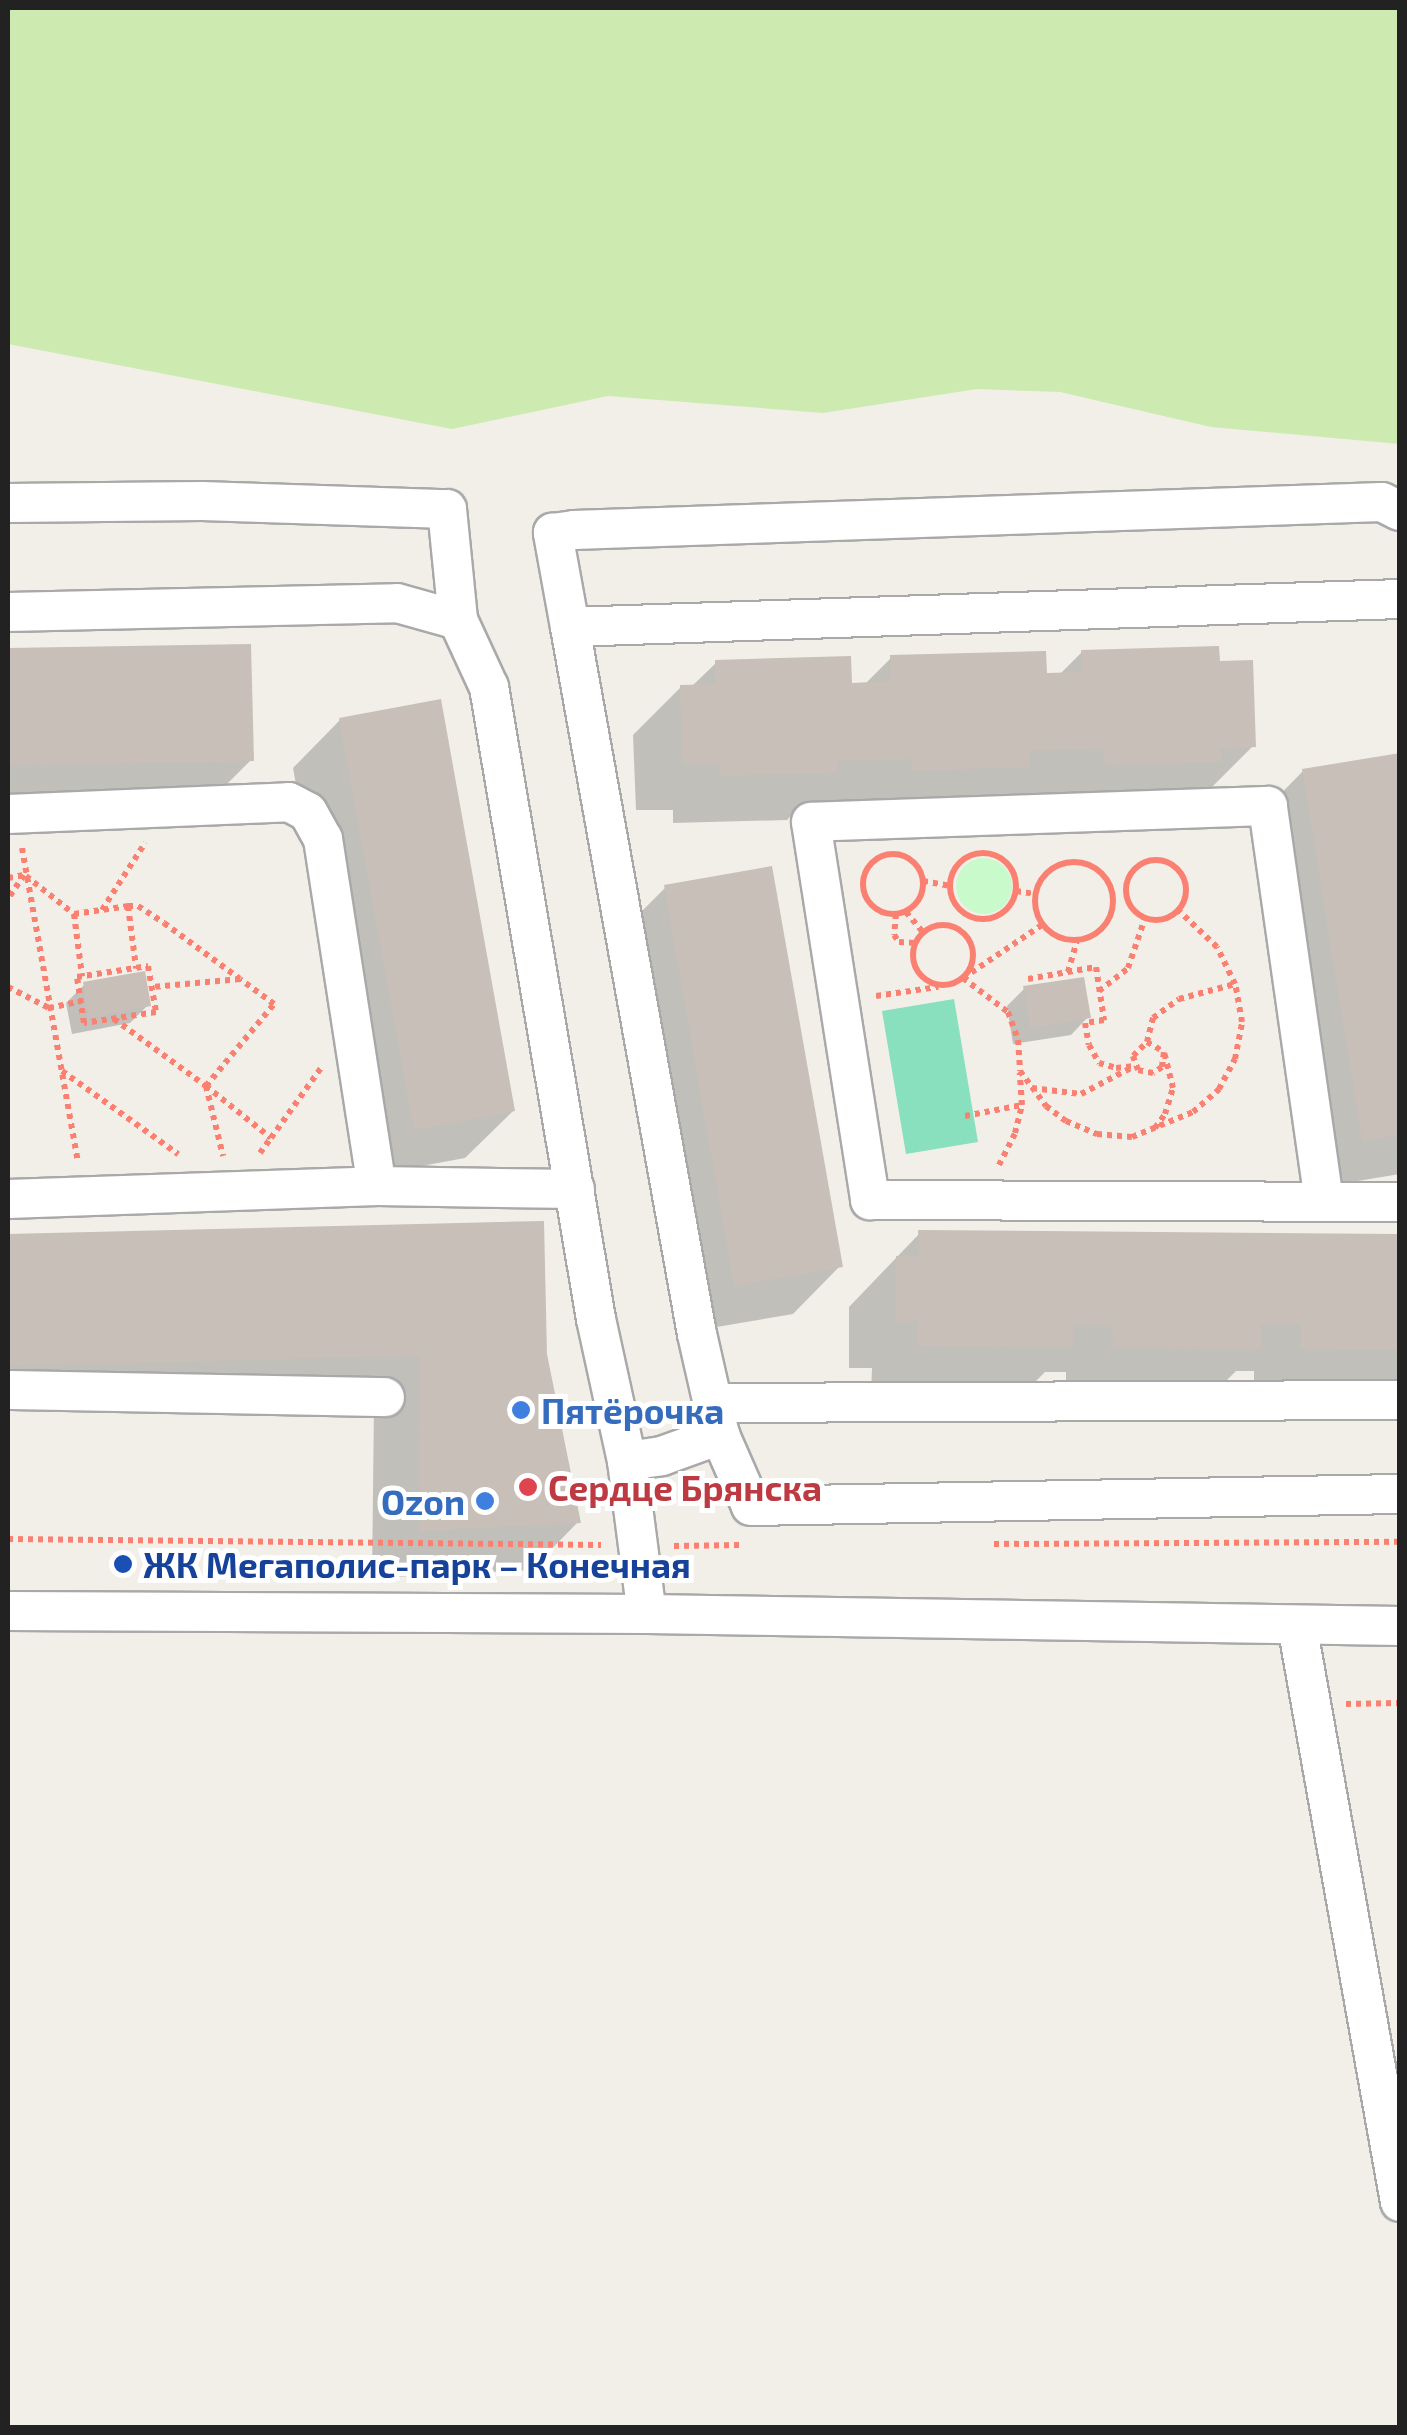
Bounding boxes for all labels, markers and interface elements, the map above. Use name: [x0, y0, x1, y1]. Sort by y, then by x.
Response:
place label: Пятёрочка: [541, 1389, 724, 1431]
marker: Пятёрочка: [510, 1399, 532, 1421]
place label: Сердце Брянска: [548, 1466, 822, 1508]
marker: Сердце Брянска: [517, 1476, 539, 1498]
place label: Ozon: [381, 1480, 465, 1522]
marker: Ozon: [474, 1490, 496, 1512]
place label: ЖК Мегаполис-парк – Конечная: [143, 1543, 691, 1585]
marker: ЖК Мегаполис-парк – Конечная: [112, 1553, 134, 1575]

